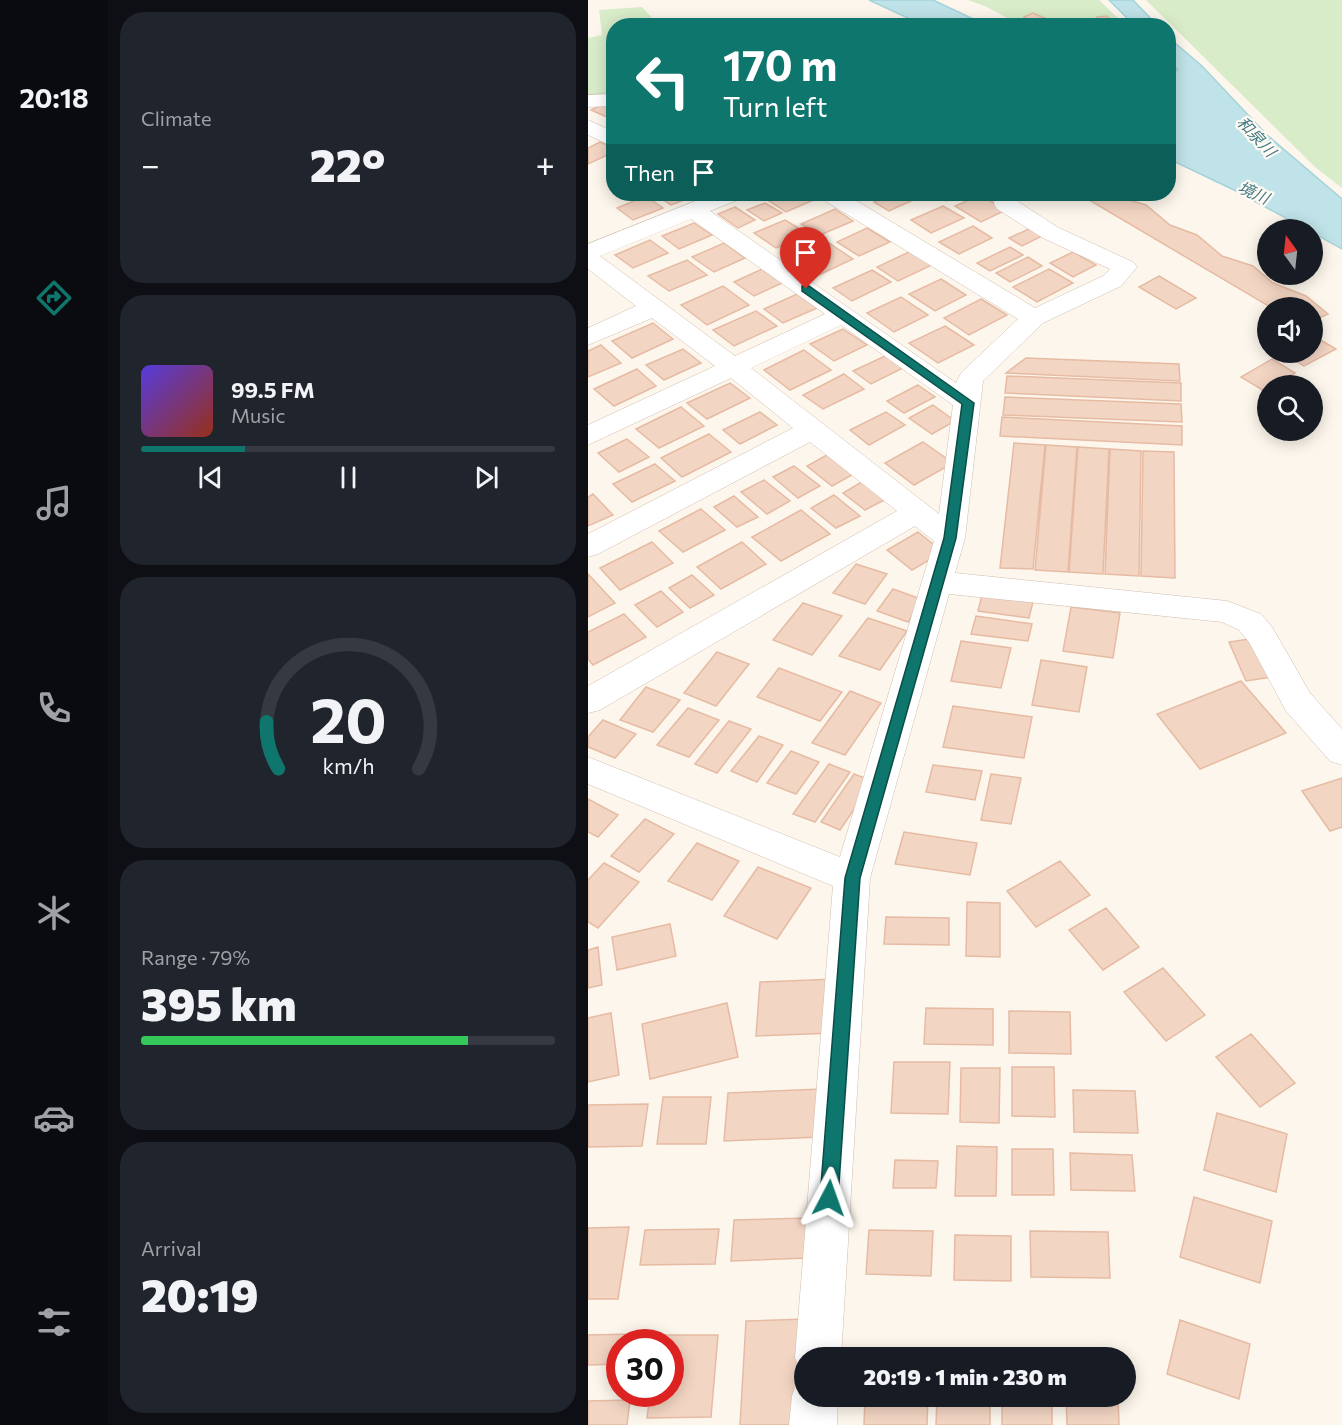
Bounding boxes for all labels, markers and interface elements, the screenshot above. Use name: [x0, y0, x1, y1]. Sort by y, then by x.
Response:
text: 170 m: [723, 38, 837, 90]
icon: left: [624, 42, 702, 120]
text: 20:18: [19, 81, 89, 114]
text: Turn left: [723, 90, 827, 123]
text: Climate: [141, 106, 211, 130]
water label: 和泉川: [1234, 112, 1282, 161]
text: 22°: [310, 136, 386, 191]
text: −: [141, 143, 160, 184]
text: +: [536, 143, 555, 184]
icon: arrive: [687, 156, 720, 189]
text: Then: [624, 159, 675, 186]
water label: 境川: [1236, 177, 1274, 208]
north arrow: [1257, 219, 1323, 285]
map controls: [1257, 219, 1323, 441]
pin: [780, 227, 831, 289]
icon: arrive: [789, 236, 822, 269]
icon: directions: [33, 277, 75, 319]
button: sound: [1257, 297, 1323, 363]
button: search: [1257, 375, 1323, 441]
text: 99.5 FM: [231, 376, 315, 403]
text: Music: [231, 403, 285, 427]
icon: previous: [194, 461, 227, 494]
icon: pause: [332, 461, 365, 494]
icon: next: [470, 461, 503, 494]
icon: music: [33, 482, 75, 524]
text: 20: [310, 681, 386, 757]
icon: phone: [33, 687, 75, 729]
text: km/h: [322, 753, 374, 779]
icon: climate: [33, 892, 75, 934]
text: Range · 79%: [141, 945, 250, 969]
text: 395 km: [141, 975, 297, 1030]
icon: car: [33, 1097, 75, 1139]
position arrow: [797, 1166, 861, 1230]
text: Arrival: [141, 1236, 202, 1260]
text: 20:19: [141, 1266, 258, 1321]
icon: filters: [33, 1301, 75, 1343]
speed limit sign: 30: [606, 1329, 684, 1407]
text: 20:19 · 1 min · 230 m: [863, 1363, 1067, 1390]

